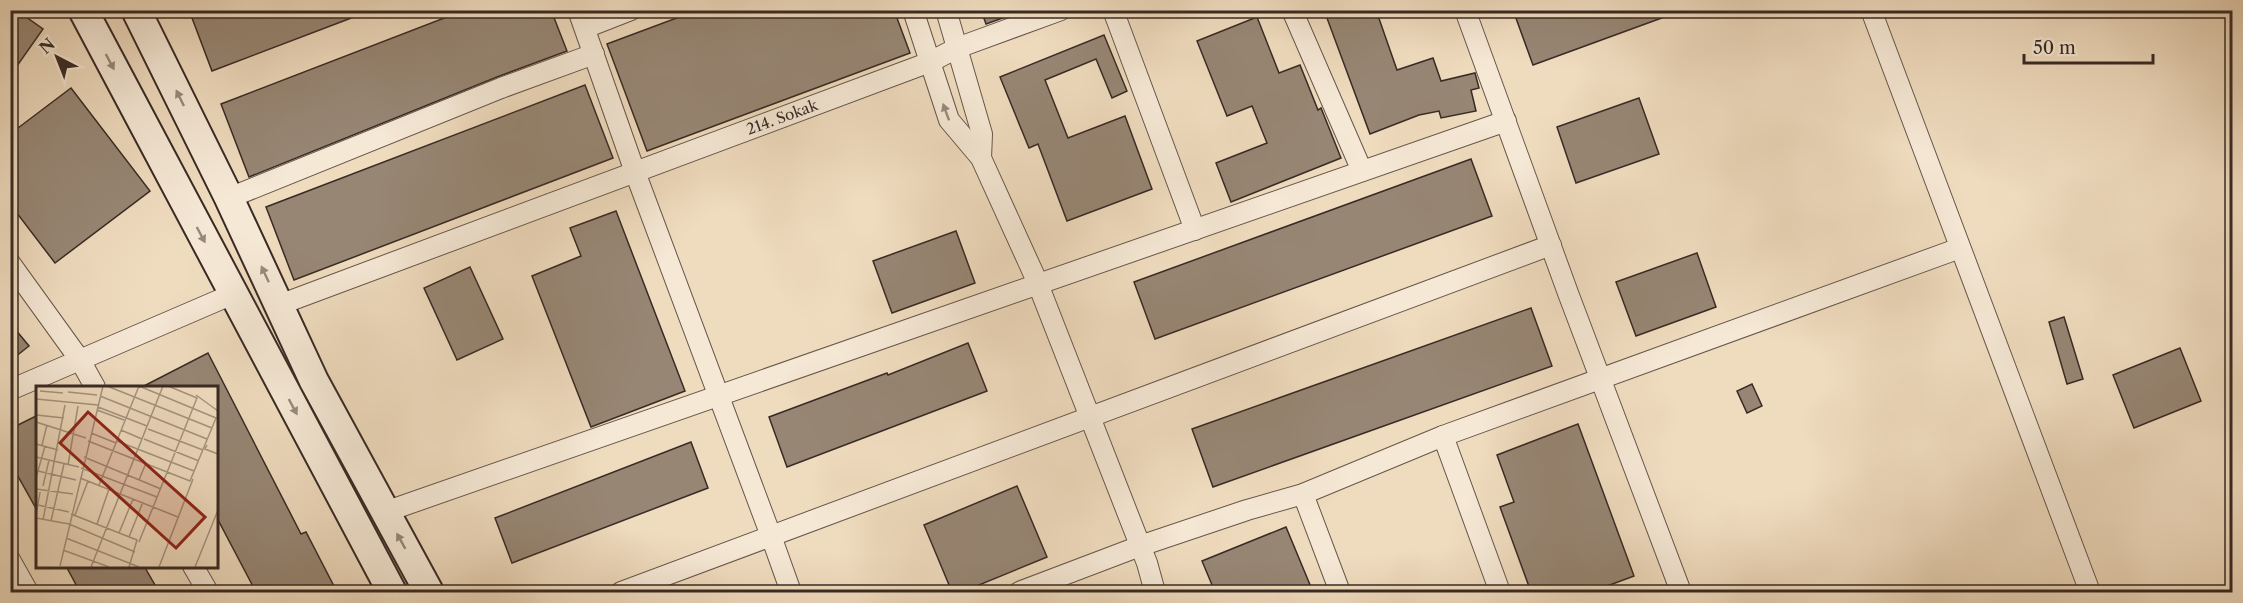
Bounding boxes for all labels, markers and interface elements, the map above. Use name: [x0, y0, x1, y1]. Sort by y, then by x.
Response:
north arrow: [27, 27, 87, 87]
scale bar: [2024, 27, 2153, 65]
text: N: [35, 34, 59, 58]
text: 50 m: [2033, 37, 2076, 59]
one-way arrow: [105, 54, 115, 71]
one-way arrow: [175, 90, 185, 107]
street label: 214. Sokak: [744, 95, 822, 139]
one-way arrow: [941, 103, 951, 121]
one-way arrow: [196, 226, 206, 243]
one-way arrow: [260, 266, 269, 283]
inset map: [36, 386, 218, 567]
one-way arrow: [288, 398, 298, 415]
one-way arrow: [396, 532, 406, 549]

